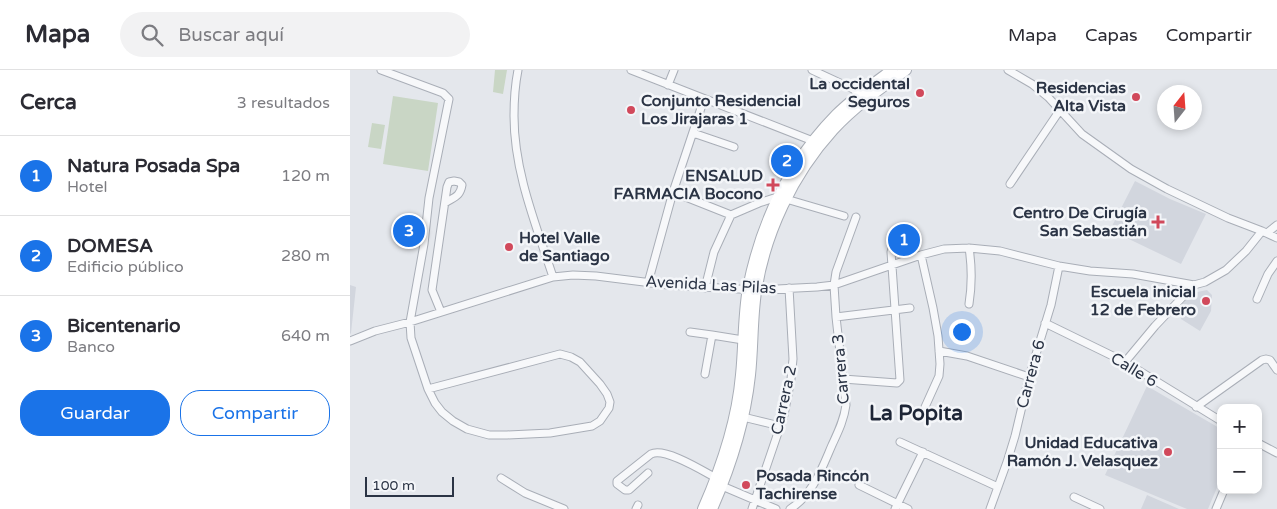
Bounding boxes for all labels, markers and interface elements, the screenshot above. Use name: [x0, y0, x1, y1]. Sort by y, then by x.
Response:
search box: [120, 12, 470, 57]
text: Mapa: [25, 20, 90, 49]
icon: search: [138, 21, 166, 49]
text: Buscar aquí: [178, 24, 284, 46]
text: Mapa: [1008, 24, 1057, 46]
text: Capas: [1085, 24, 1138, 46]
text: Compartir: [1166, 24, 1252, 46]
place label: La occidental Seguros: [809, 74, 910, 112]
place label: Residencias Alta Vista: [1036, 78, 1126, 116]
north arrow: [1157, 85, 1202, 130]
marker: La occidental Seguros: [914, 87, 926, 99]
text: Cerca: [20, 90, 77, 115]
place label: Conjunto Residencial Los Jirajaras 1: [641, 91, 801, 129]
marker: Residencias Alta Vista: [1130, 91, 1142, 103]
text: 3 resultados: [237, 93, 330, 113]
marker: Conjunto Residencial Los Jirajaras 1: [625, 104, 637, 116]
pin: 2: [771, 142, 803, 180]
text: Natura Posada Spa: [67, 155, 240, 177]
text: 1: [31, 166, 41, 186]
text: 120 m: [281, 166, 330, 186]
place label: ENSALUD FARMACIA Bocono: [613, 166, 763, 204]
text: Hotel: [67, 177, 108, 197]
marker: ENSALUD FARMACIA Bocono: [767, 179, 779, 191]
place label: Centro De Cirugía San Sebastián: [1013, 203, 1147, 241]
pin: 3: [393, 212, 425, 250]
marker: Centro De Cirugía San Sebastián: [1151, 215, 1165, 229]
pin: 1: [888, 221, 920, 259]
place label: Hotel Valle de Santiago: [519, 228, 610, 266]
text: DOMESA: [67, 235, 153, 257]
marker: Hotel Valle de Santiago: [503, 241, 515, 253]
text: 2: [31, 246, 41, 266]
text: 280 m: [281, 246, 330, 266]
text: Edificio público: [67, 257, 184, 277]
street label: Avenida Las Pilas: [645, 272, 777, 298]
place label: Escuela inicial 12 de Febrero: [1090, 282, 1196, 320]
marker: Escuela inicial 12 de Febrero: [1200, 295, 1212, 307]
text: Bicentenario: [67, 315, 181, 337]
your location: [949, 319, 975, 345]
text: 3: [31, 326, 41, 346]
text: 640 m: [281, 326, 330, 346]
street label: Carrera 3: [828, 333, 854, 405]
text: Banco: [67, 337, 115, 357]
street label: Carrera 6: [1012, 337, 1050, 411]
street label: Calle 6: [1107, 348, 1161, 392]
street label: Carrera 2: [767, 363, 801, 437]
button: Guardar: [20, 390, 170, 436]
button: Compartir: [180, 390, 330, 436]
district label: La Popita: [869, 401, 963, 426]
map controls: [1217, 404, 1262, 494]
button: +: [1217, 404, 1262, 449]
place label: Unidad Educativa Ramón J. Velasquez: [1007, 433, 1158, 471]
marker: Unidad Educativa Ramón J. Velasquez: [1162, 446, 1174, 458]
button: −: [1217, 449, 1262, 494]
place label: Posada Rincón Tachirense: [755, 466, 869, 504]
scale bar: [365, 474, 454, 497]
text: 100 m: [372, 477, 415, 494]
marker: Posada Rincón Tachirense: [740, 479, 752, 491]

